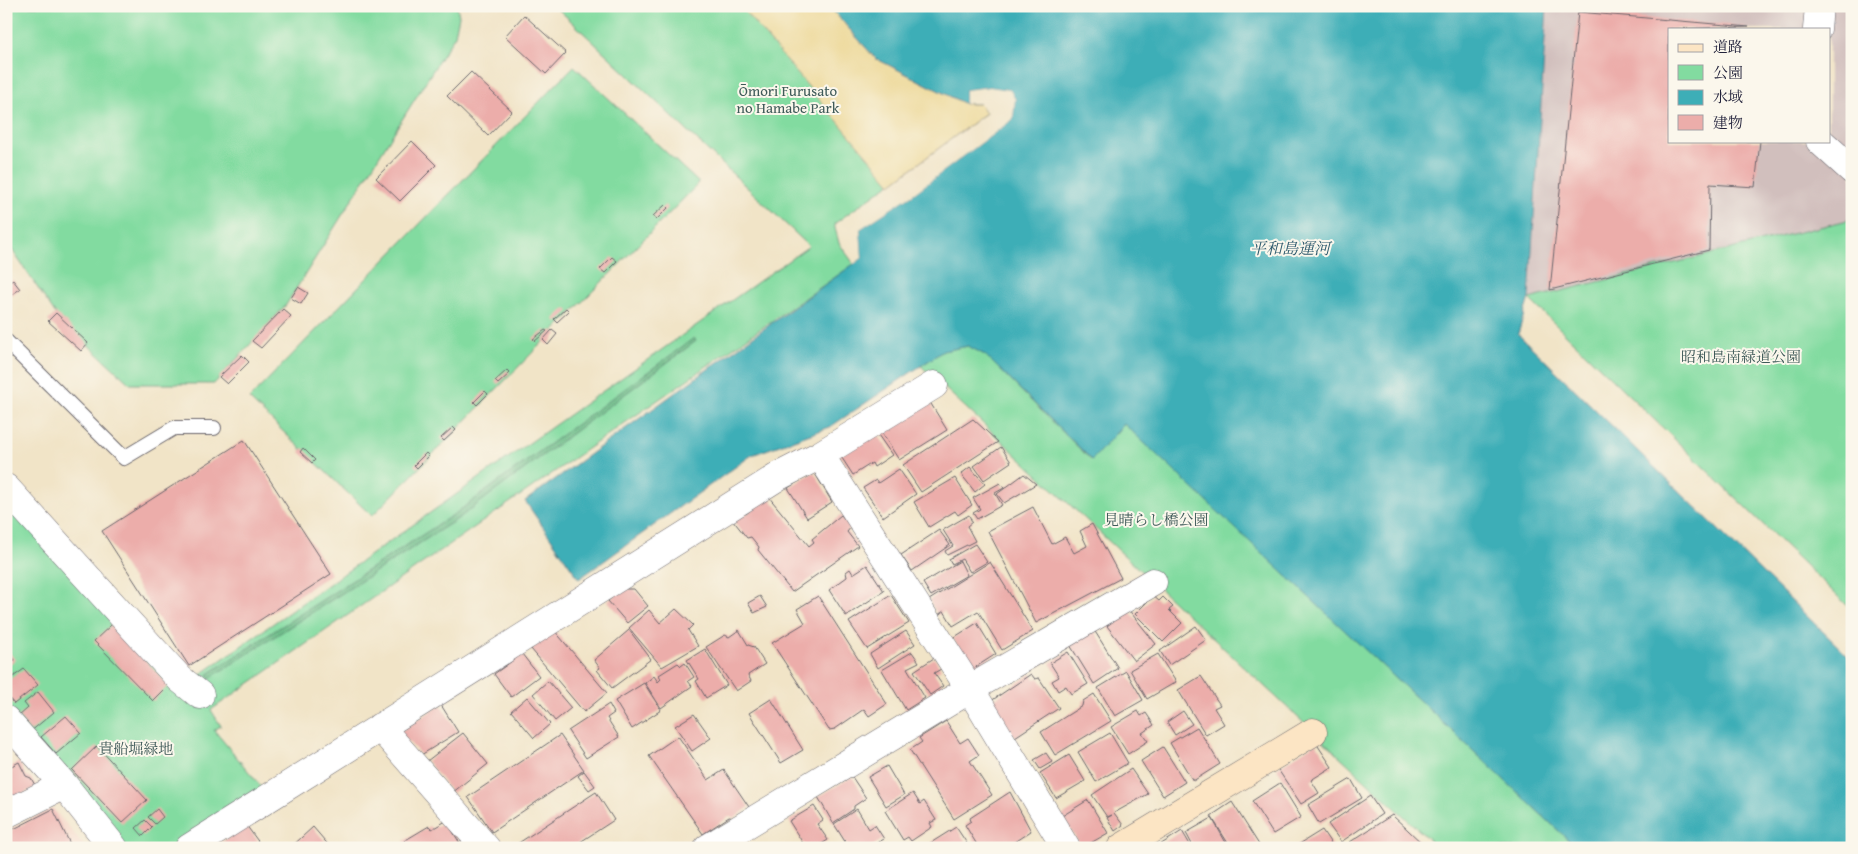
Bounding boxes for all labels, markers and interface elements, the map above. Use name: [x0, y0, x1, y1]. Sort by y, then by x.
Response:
legend: [1668, 28, 1830, 142]
text: 道路: [1713, 36, 1743, 57]
text: 公園: [1713, 62, 1743, 83]
park label: Ōmori Furusato no Hamabe Park: [737, 80, 840, 118]
text: 水域: [1713, 86, 1743, 107]
text: 建物: [1713, 112, 1743, 133]
water label: 平和島運河: [1250, 236, 1333, 260]
park label: 昭和島南緑道公園: [1681, 346, 1801, 367]
park label: 見晴らし橋公園: [1103, 509, 1209, 530]
park label: 貴船堀緑地: [98, 738, 174, 759]

